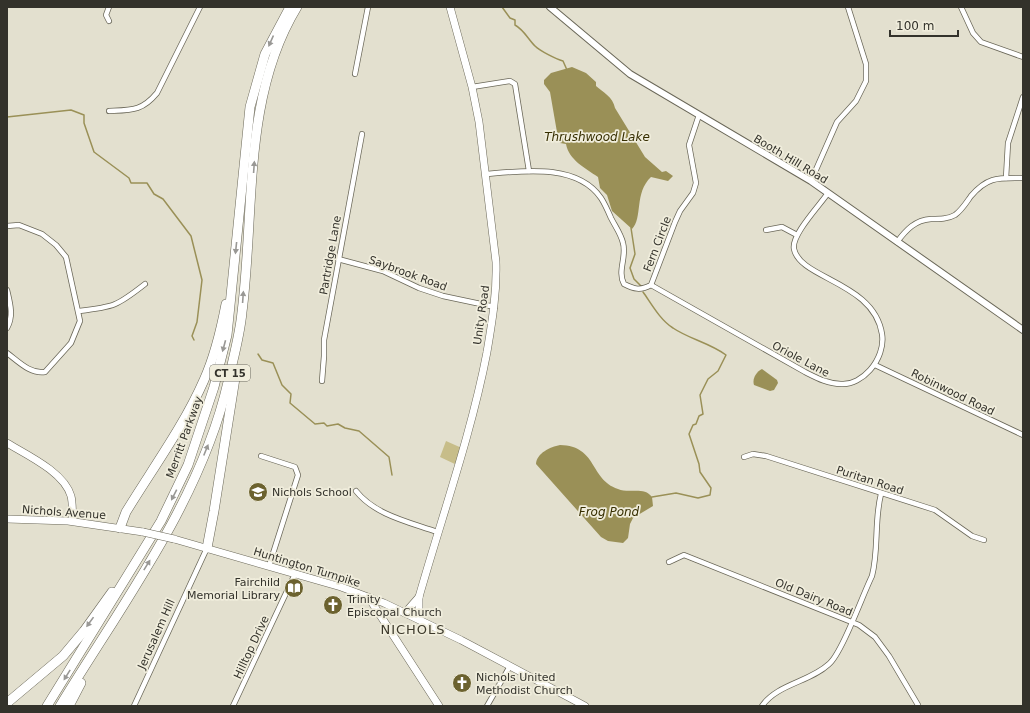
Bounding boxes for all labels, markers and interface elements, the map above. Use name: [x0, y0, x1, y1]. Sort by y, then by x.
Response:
scale bar: [890, 12, 958, 38]
text: 100 m: [896, 19, 934, 33]
one-way arrow: [268, 36, 274, 47]
water label: Thrushwood Lake: [544, 130, 650, 144]
street label: Booth Hill Road: [751, 132, 830, 187]
one-way arrow: [250, 161, 257, 173]
street label: Partridge Lane: [317, 214, 344, 296]
street label: Fern Circle: [641, 214, 674, 274]
one-way arrow: [233, 242, 240, 254]
street label: Saybrook Road: [367, 253, 449, 294]
street label: Unity Road: [471, 284, 492, 346]
one-way arrow: [240, 291, 247, 303]
one-way arrow: [221, 339, 227, 352]
street label: Oriole Lane: [770, 339, 832, 380]
road number: CT 15: [210, 365, 250, 381]
street label: Robinwood Road: [909, 367, 997, 418]
street label: Merritt Parkway: [164, 394, 206, 480]
one-way arrow: [203, 443, 209, 455]
street label: Puritan Road: [834, 463, 905, 497]
school or university icon: Nichols School: [247, 481, 269, 503]
place label: Nichols School: [272, 486, 352, 499]
one-way arrow: [171, 489, 178, 501]
street label: Nichols Avenue: [22, 503, 107, 522]
water label: Frog Pond: [579, 505, 640, 519]
street label: Huntington Turnpike: [252, 545, 362, 590]
one-way arrow: [143, 559, 150, 571]
place label: Fairchild Memorial Library: [187, 576, 280, 602]
street label: Old Dairy Road: [773, 576, 855, 619]
library icon: Fairchild Memorial Library: [283, 577, 305, 599]
place label: Trinity Episcopal Church: [346, 593, 442, 619]
church icon: Trinity Episcopal Church: [322, 594, 344, 616]
street label: Jerusalem Hill: [135, 597, 178, 672]
street label: Hilltop Drive: [231, 613, 272, 681]
one-way arrow: [86, 617, 94, 628]
district label: NICHOLS: [380, 622, 446, 637]
one-way arrow: [63, 669, 70, 680]
place label: Nichols United Methodist Church: [476, 671, 573, 697]
church icon: Nichols United Methodist Church: [451, 672, 473, 694]

